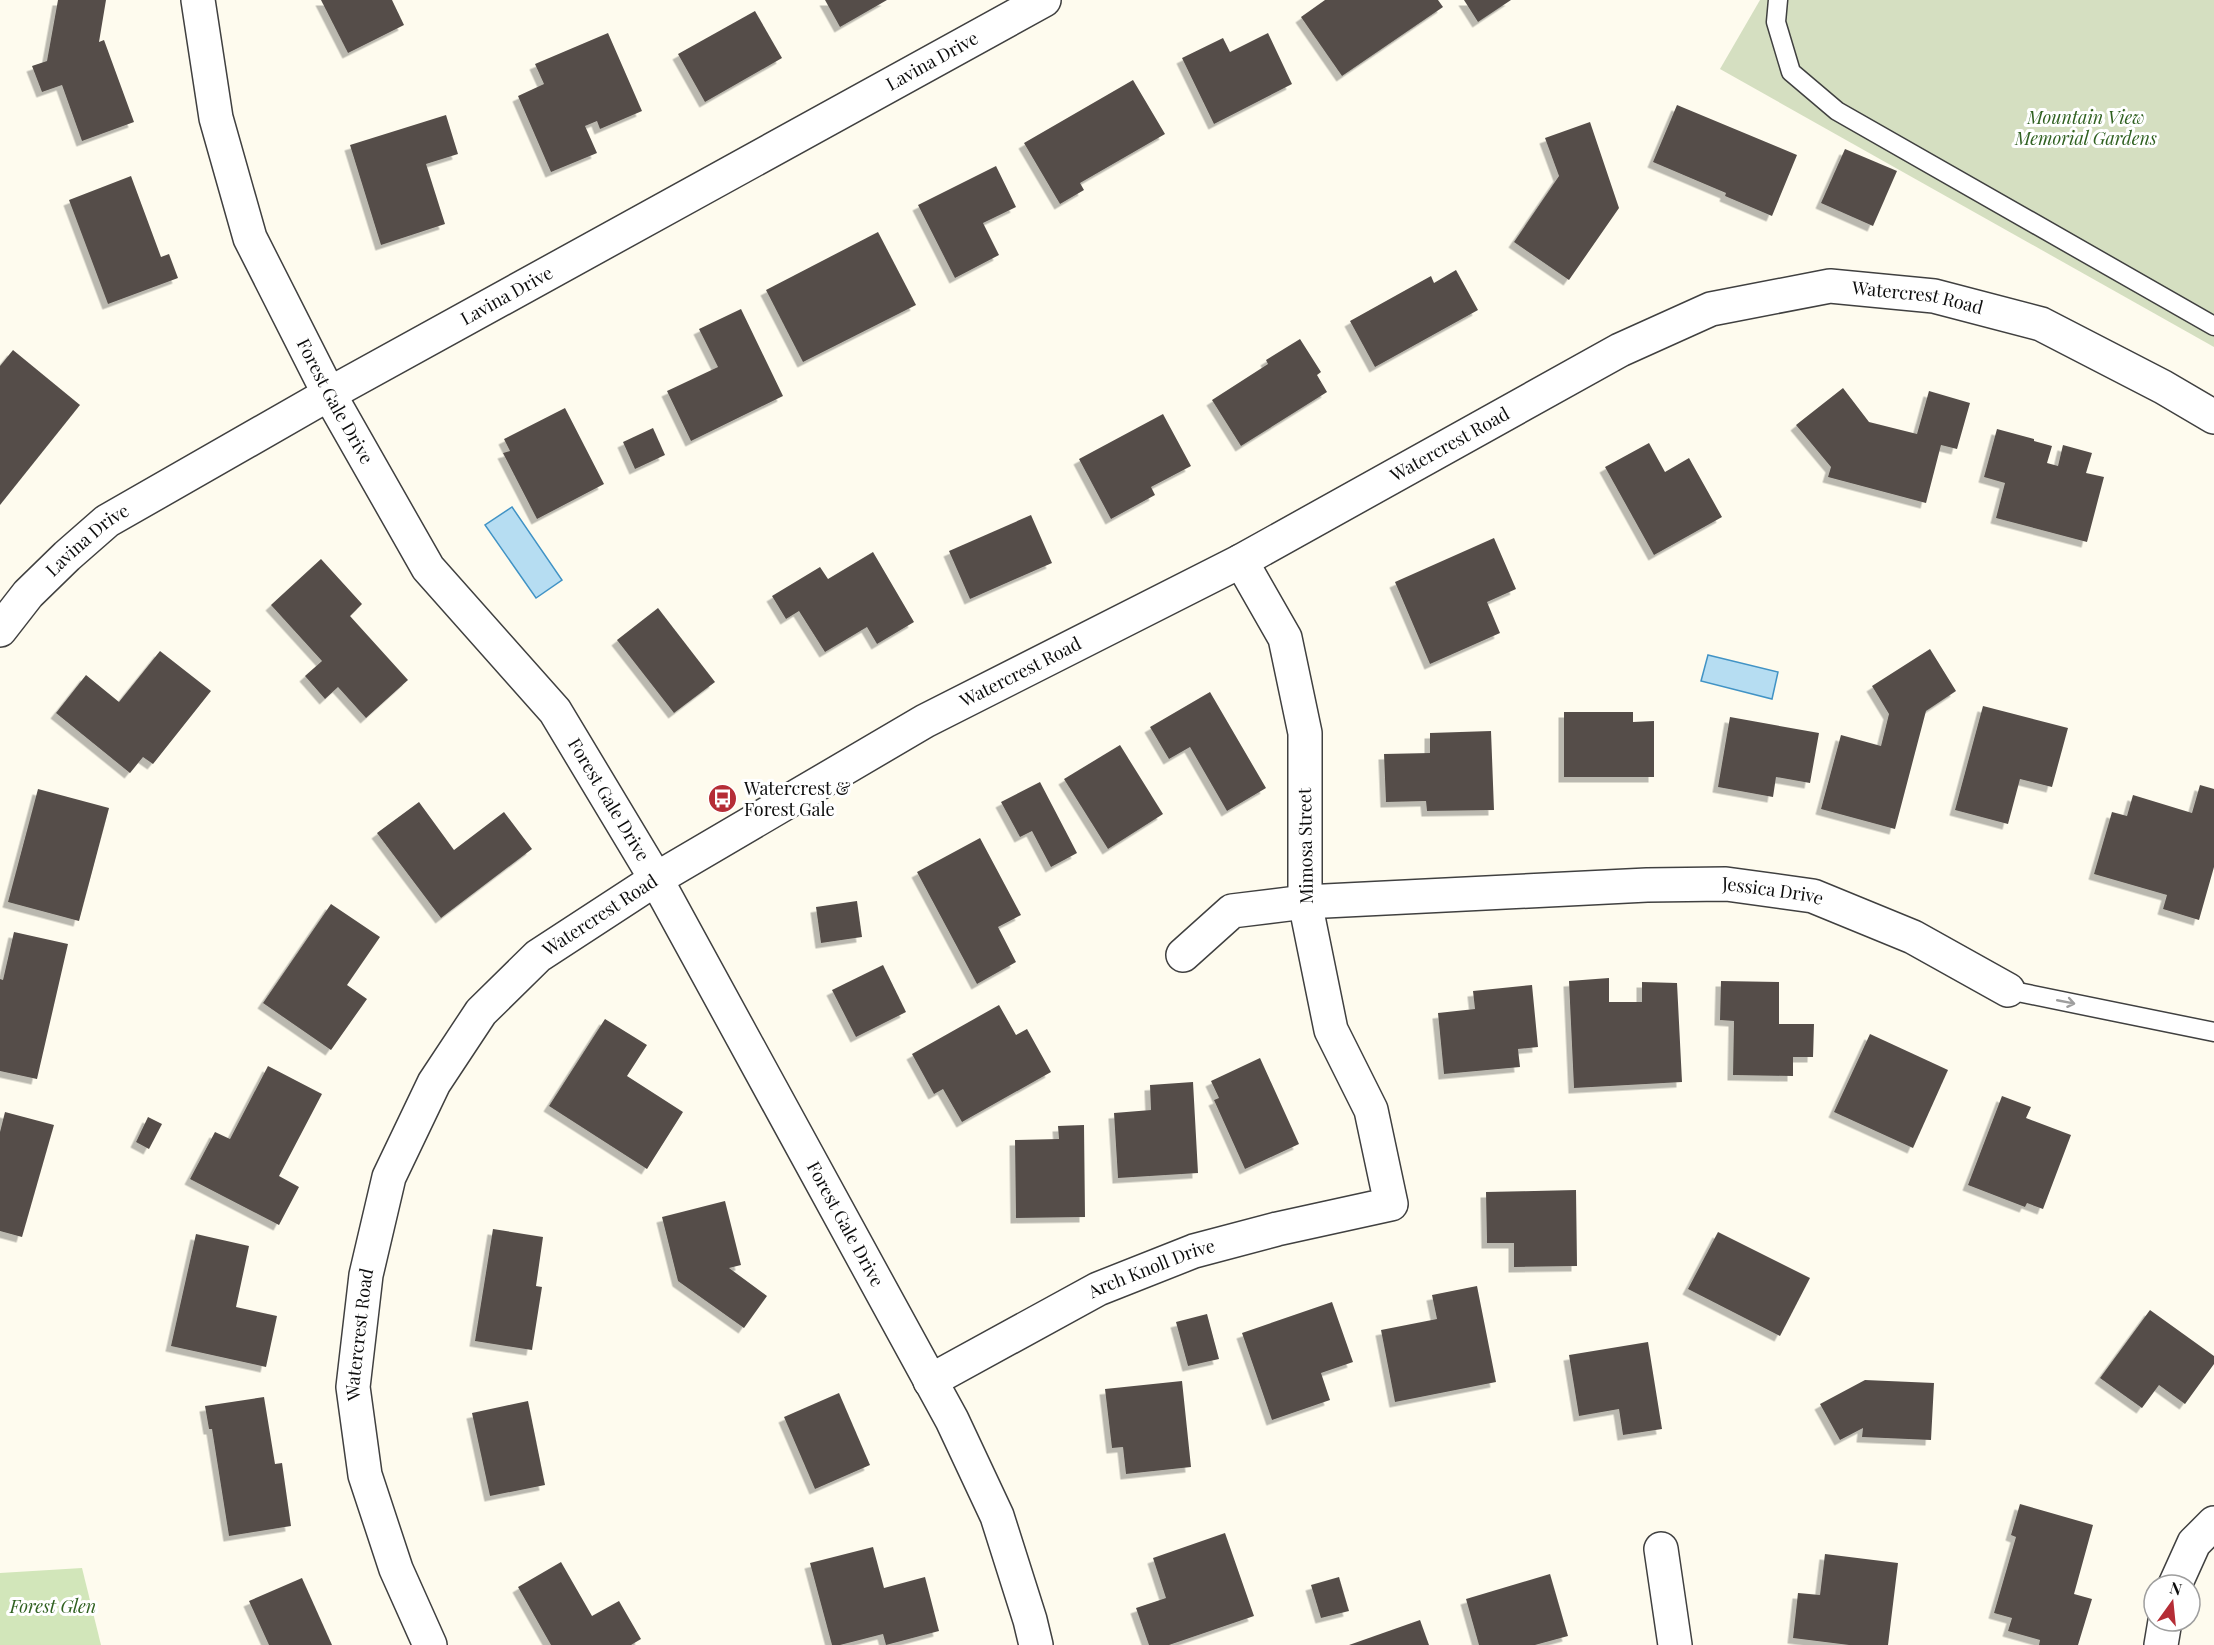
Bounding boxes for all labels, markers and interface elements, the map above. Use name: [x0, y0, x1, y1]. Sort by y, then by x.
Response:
street label: Lavina Drive: [882, 26, 982, 96]
park label: Mountain View Memorial Gardens: [2014, 105, 2157, 150]
street label: Lavina Drive: [456, 260, 557, 330]
street label: Watercrest Road: [1850, 275, 1986, 319]
street label: Forest Gale Drive: [292, 334, 379, 468]
street label: Watercrest Road: [1385, 401, 1514, 487]
street label: Lavina Drive: [40, 498, 133, 581]
street label: Watercrest Road: [955, 631, 1085, 713]
street label: Forest Gale Drive: [563, 733, 655, 865]
place label: Watercrest & Forest Gale: [743, 776, 851, 821]
bus stop icon: Watercrest & Forest Gale: [707, 783, 739, 815]
street label: Mimosa Street: [1292, 787, 1318, 904]
street label: Watercrest Road: [537, 868, 662, 961]
street label: Jessica Drive: [1721, 871, 1828, 910]
one-way arrow: [2055, 997, 2075, 1008]
street label: Forest Gale Drive: [802, 1157, 890, 1291]
street label: Arch Knoll Drive: [1083, 1233, 1217, 1304]
street label: Watercrest Road: [340, 1265, 378, 1403]
north arrow: [2142, 1573, 2202, 1633]
text: N: [2168, 1576, 2185, 1600]
park label: Forest Glen: [9, 1594, 96, 1618]

